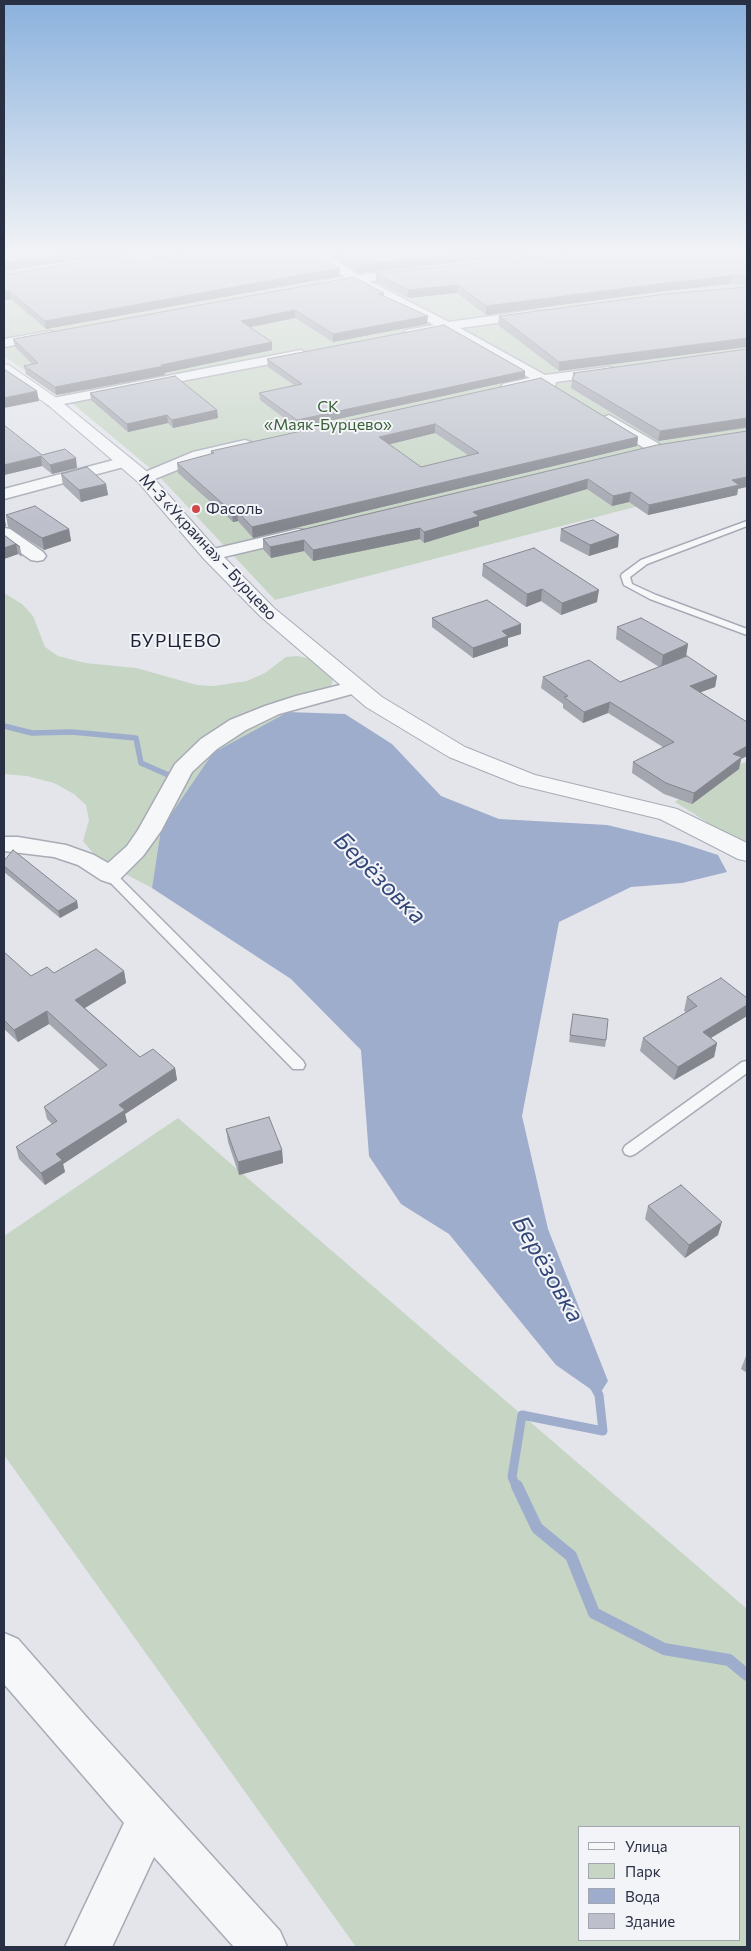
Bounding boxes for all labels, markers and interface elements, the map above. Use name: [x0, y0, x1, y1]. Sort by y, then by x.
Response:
park label: СК «Маяк-Бурцево»: [264, 397, 392, 435]
street label: М-3 «Украина» – Бурцево: [135, 470, 281, 624]
place label: Фасоль: [206, 499, 263, 519]
marker: Фасоль: [190, 503, 202, 515]
district label: БУРЦЕВО: [129, 630, 223, 652]
water label: Берёзовка: [328, 826, 432, 930]
water label: Берёзовка: [506, 1211, 590, 1327]
legend: [578, 1826, 741, 1941]
text: Улица: [625, 1837, 667, 1855]
text: Парк: [625, 1862, 661, 1880]
text: Вода: [625, 1887, 660, 1905]
text: Здание: [625, 1912, 675, 1930]

